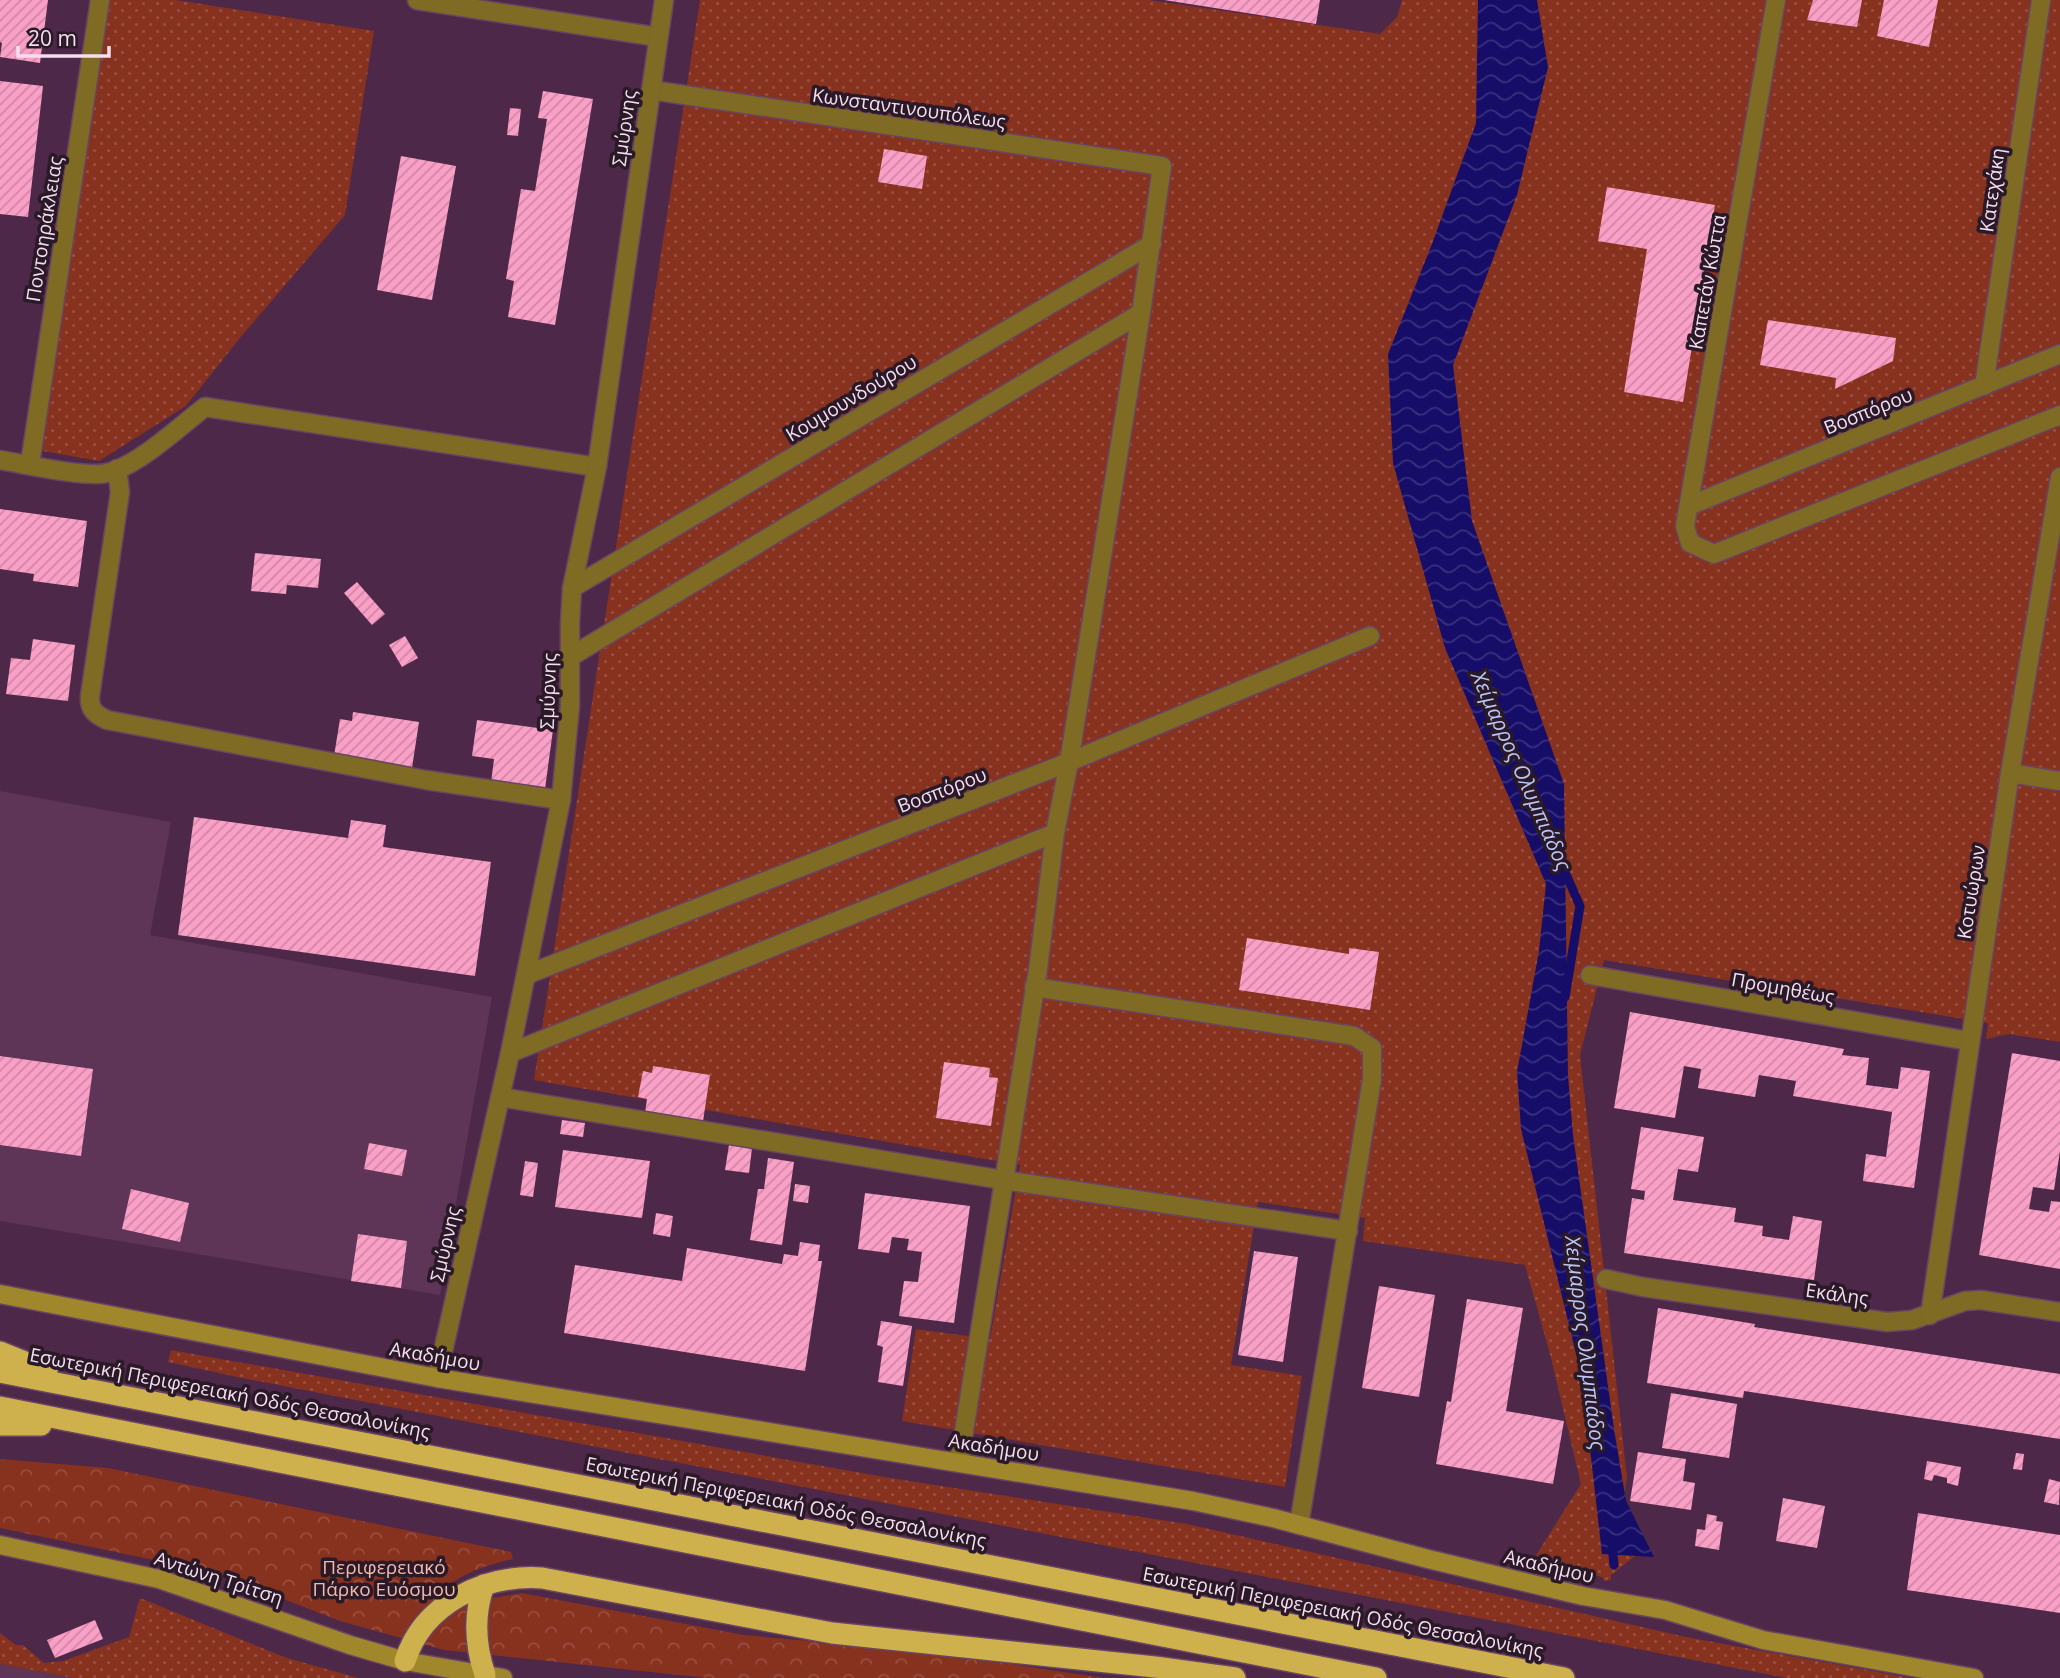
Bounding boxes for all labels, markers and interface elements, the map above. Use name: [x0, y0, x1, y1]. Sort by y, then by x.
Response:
scale bar: [18, 14, 108, 58]
text: 20 m: [28, 24, 77, 52]
street label: Κωνσταντινουπόλεως: [811, 82, 1007, 134]
street label: Σμύρνης: [606, 88, 642, 168]
street label: Κατεχάκη: [1973, 146, 2011, 234]
street label: Ποντοηράκλειας: [20, 154, 68, 304]
street label: Καπετάν Κώττα: [1682, 212, 1732, 351]
street label: Κουμουνδούρου: [781, 349, 921, 447]
street label: Βοσπόρου: [1820, 381, 1916, 441]
street label: Σμύρνης: [534, 652, 562, 730]
water label: Χείμαρρος Ολυμπιάδος: [1464, 665, 1579, 875]
street label: Βοσπόρου: [894, 761, 990, 819]
street label: Κοτυώρων: [1951, 843, 1991, 941]
street label: Προμηθέως: [1729, 966, 1837, 1010]
street label: Σμύρνης: [424, 1204, 466, 1284]
water label: Χείμαρρος Ολυμπιάδος: [1559, 1232, 1613, 1452]
street label: Εκάλης: [1804, 1277, 1870, 1311]
street label: Ακαδήμου: [388, 1335, 482, 1377]
street label: Εσωτερική Περιφερειακή Οδός Θεσσαλονίκης: [27, 1341, 433, 1445]
street label: Ακαδήμου: [947, 1427, 1041, 1467]
street label: Εσωτερική Περιφερειακή Οδός Θεσσαλονίκης: [583, 1450, 989, 1554]
street label: Ακαδήμου: [1502, 1543, 1596, 1589]
street label: Αντώνη Τρίτση: [152, 1545, 286, 1611]
park label: Περιφερειακό Πάρκο Ευόσμου: [312, 1554, 456, 1602]
street label: Εσωτερική Περιφερειακή Οδός Θεσσαλονίκης: [1140, 1560, 1546, 1664]

